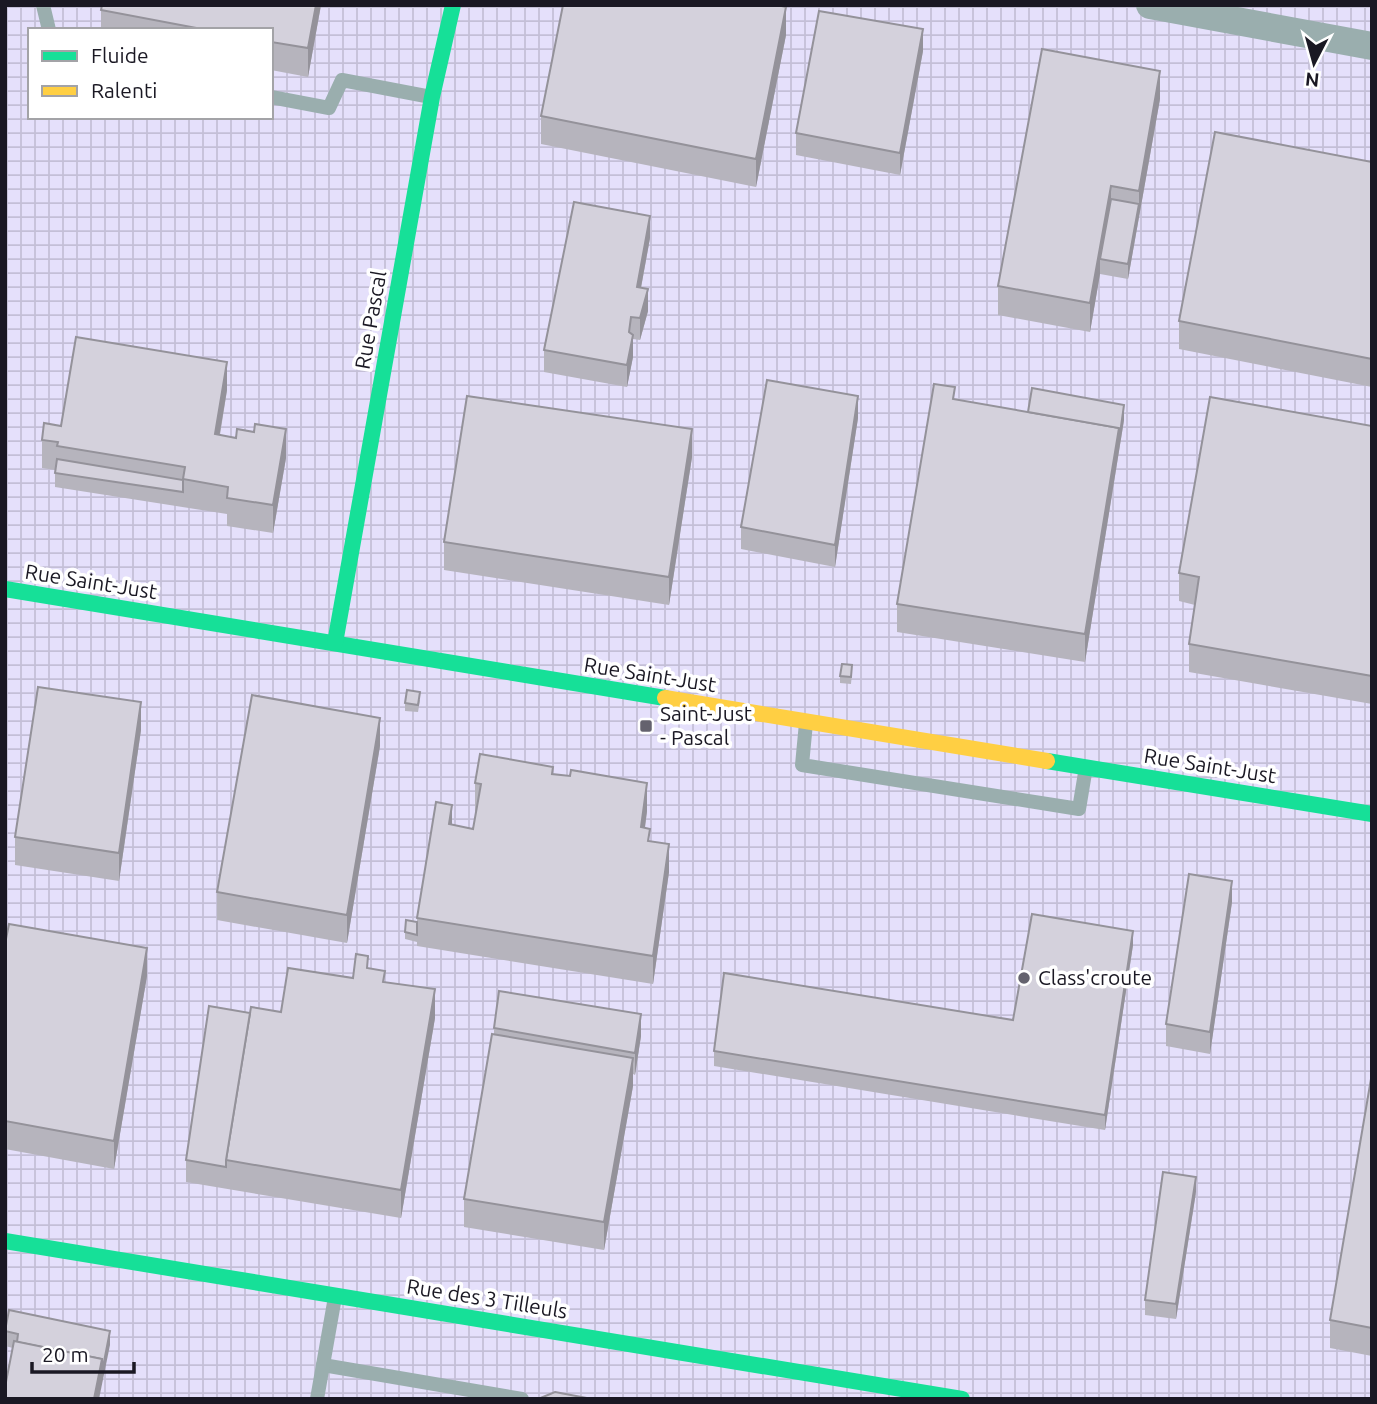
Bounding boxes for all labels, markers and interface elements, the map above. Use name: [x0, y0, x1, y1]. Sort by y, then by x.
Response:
legend: [28, 28, 273, 119]
north arrow: [1279, 28, 1349, 98]
text: Fluide: [91, 43, 149, 67]
text: N: [1304, 68, 1320, 92]
text: Ralenti: [91, 78, 157, 102]
street label: Rue Pascal: [350, 269, 390, 371]
street label: Rue Saint-Just: [23, 559, 159, 603]
street label: Rue Saint-Just: [582, 652, 718, 696]
place label: Saint-Just - Pascal: [660, 701, 752, 749]
marker: Saint-Just - Pascal: [638, 718, 654, 734]
street label: Rue Saint-Just: [1142, 743, 1278, 787]
place label: Class'croute: [1038, 965, 1152, 989]
marker: Class'croute: [1016, 970, 1032, 986]
street label: Rue des 3 Tilleuls: [405, 1273, 569, 1323]
scale bar: [32, 1330, 133, 1374]
text: 20 m: [42, 1342, 89, 1366]

